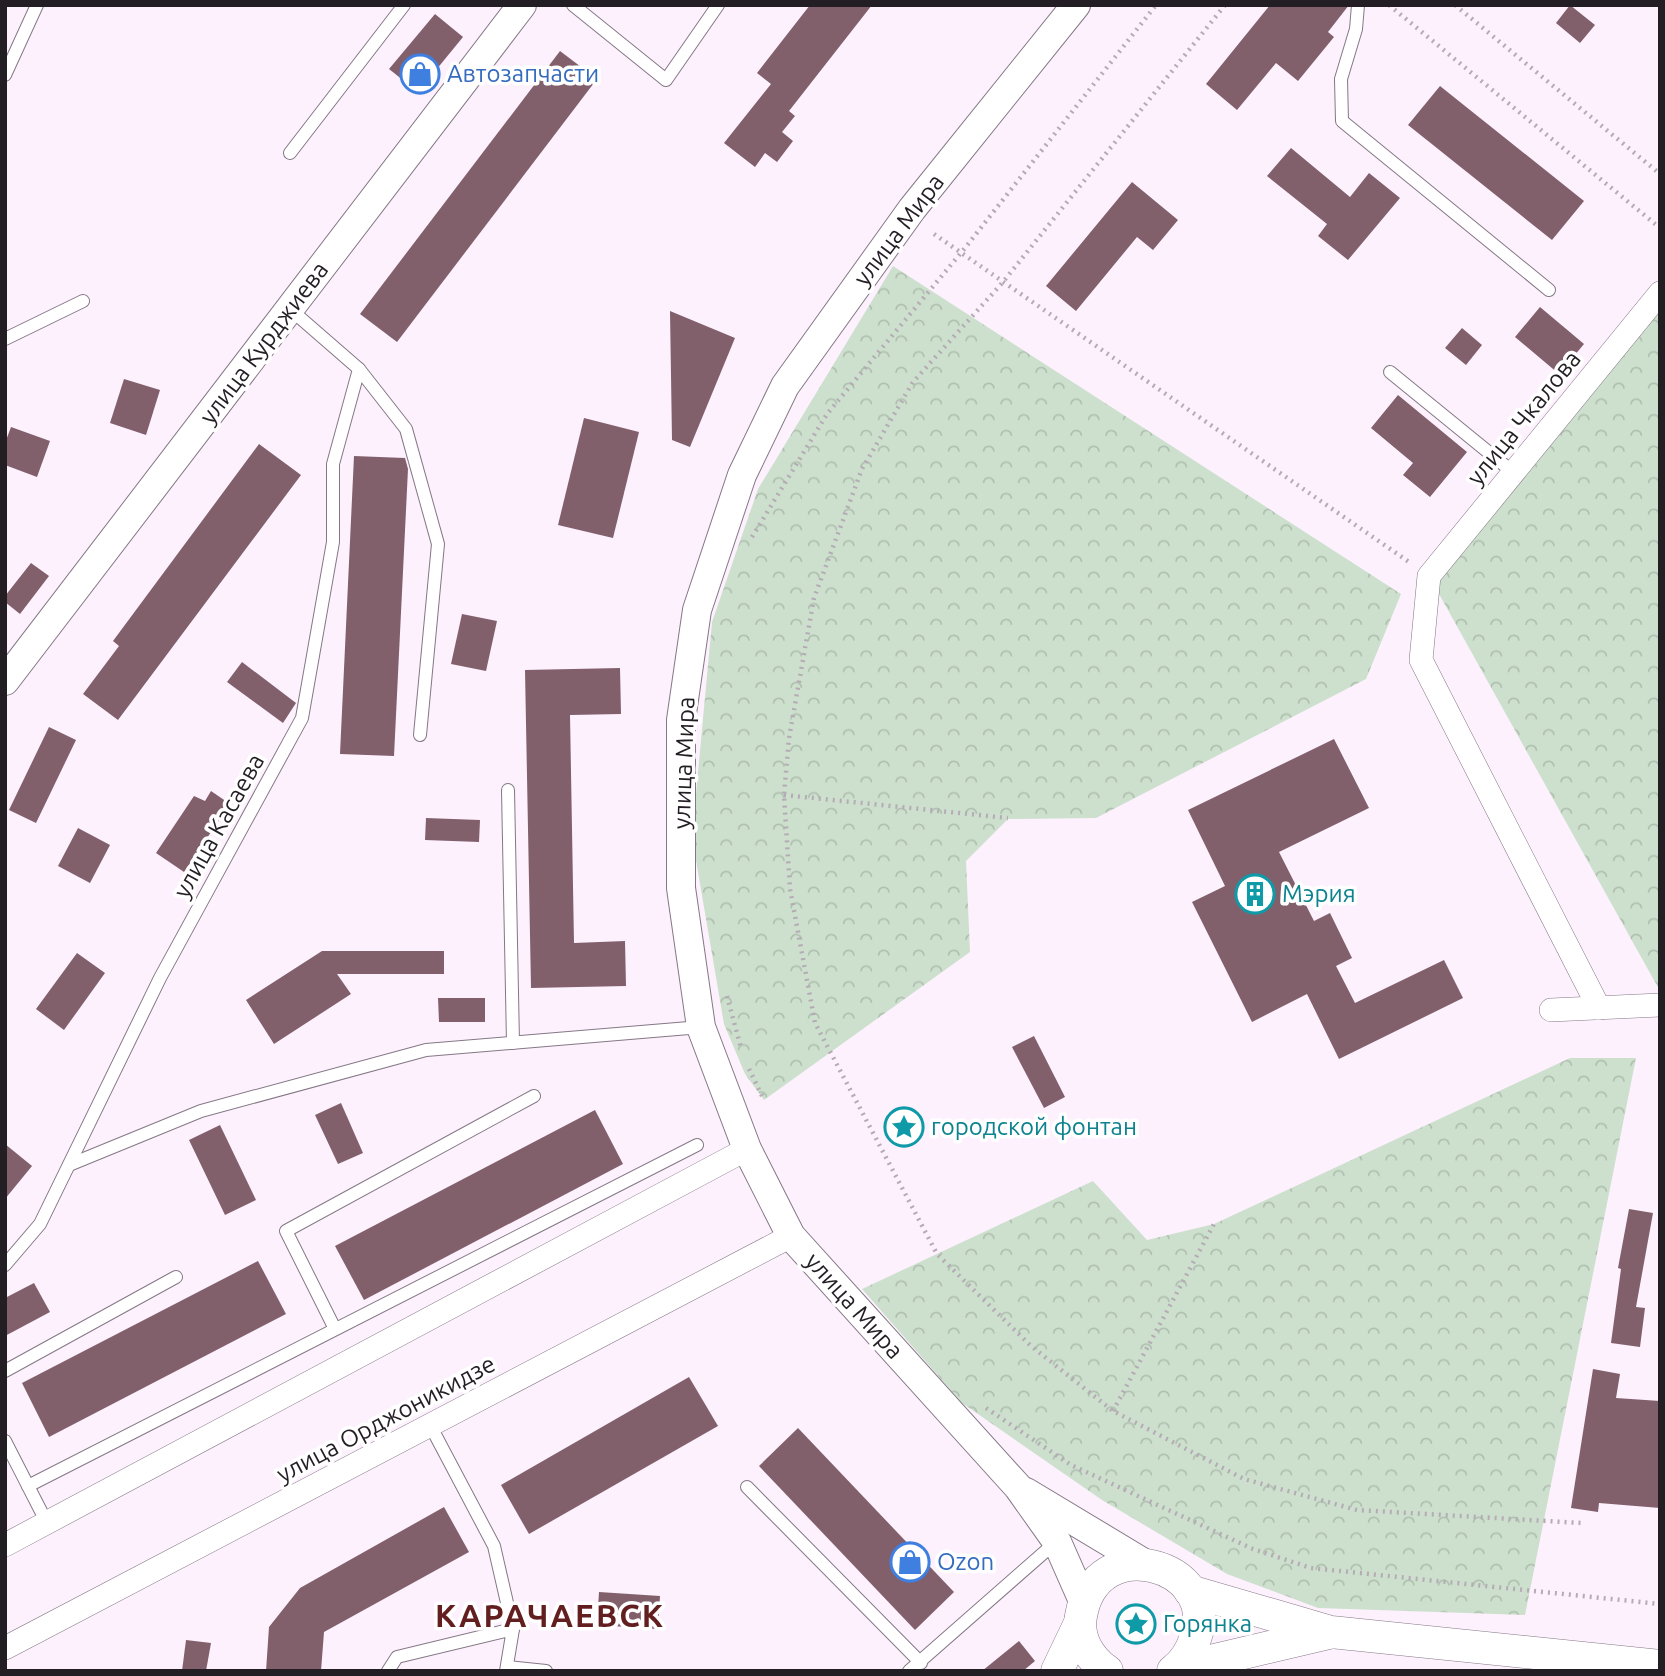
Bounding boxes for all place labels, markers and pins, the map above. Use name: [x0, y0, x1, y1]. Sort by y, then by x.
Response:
shop icon: Автозапчасти: [399, 53, 441, 95]
place label: Автозапчасти: [447, 60, 599, 87]
building icon: Мэрия: [1234, 873, 1276, 915]
place label: Мэрия: [1282, 880, 1356, 907]
place icon: городской фонтан: [883, 1106, 925, 1148]
place label: городской фонтан: [931, 1113, 1137, 1140]
shop icon: Ozon: [889, 1541, 931, 1583]
place label: Ozon: [937, 1548, 994, 1575]
place icon: Горянка: [1115, 1603, 1157, 1645]
place label: Горянка: [1163, 1610, 1252, 1637]

